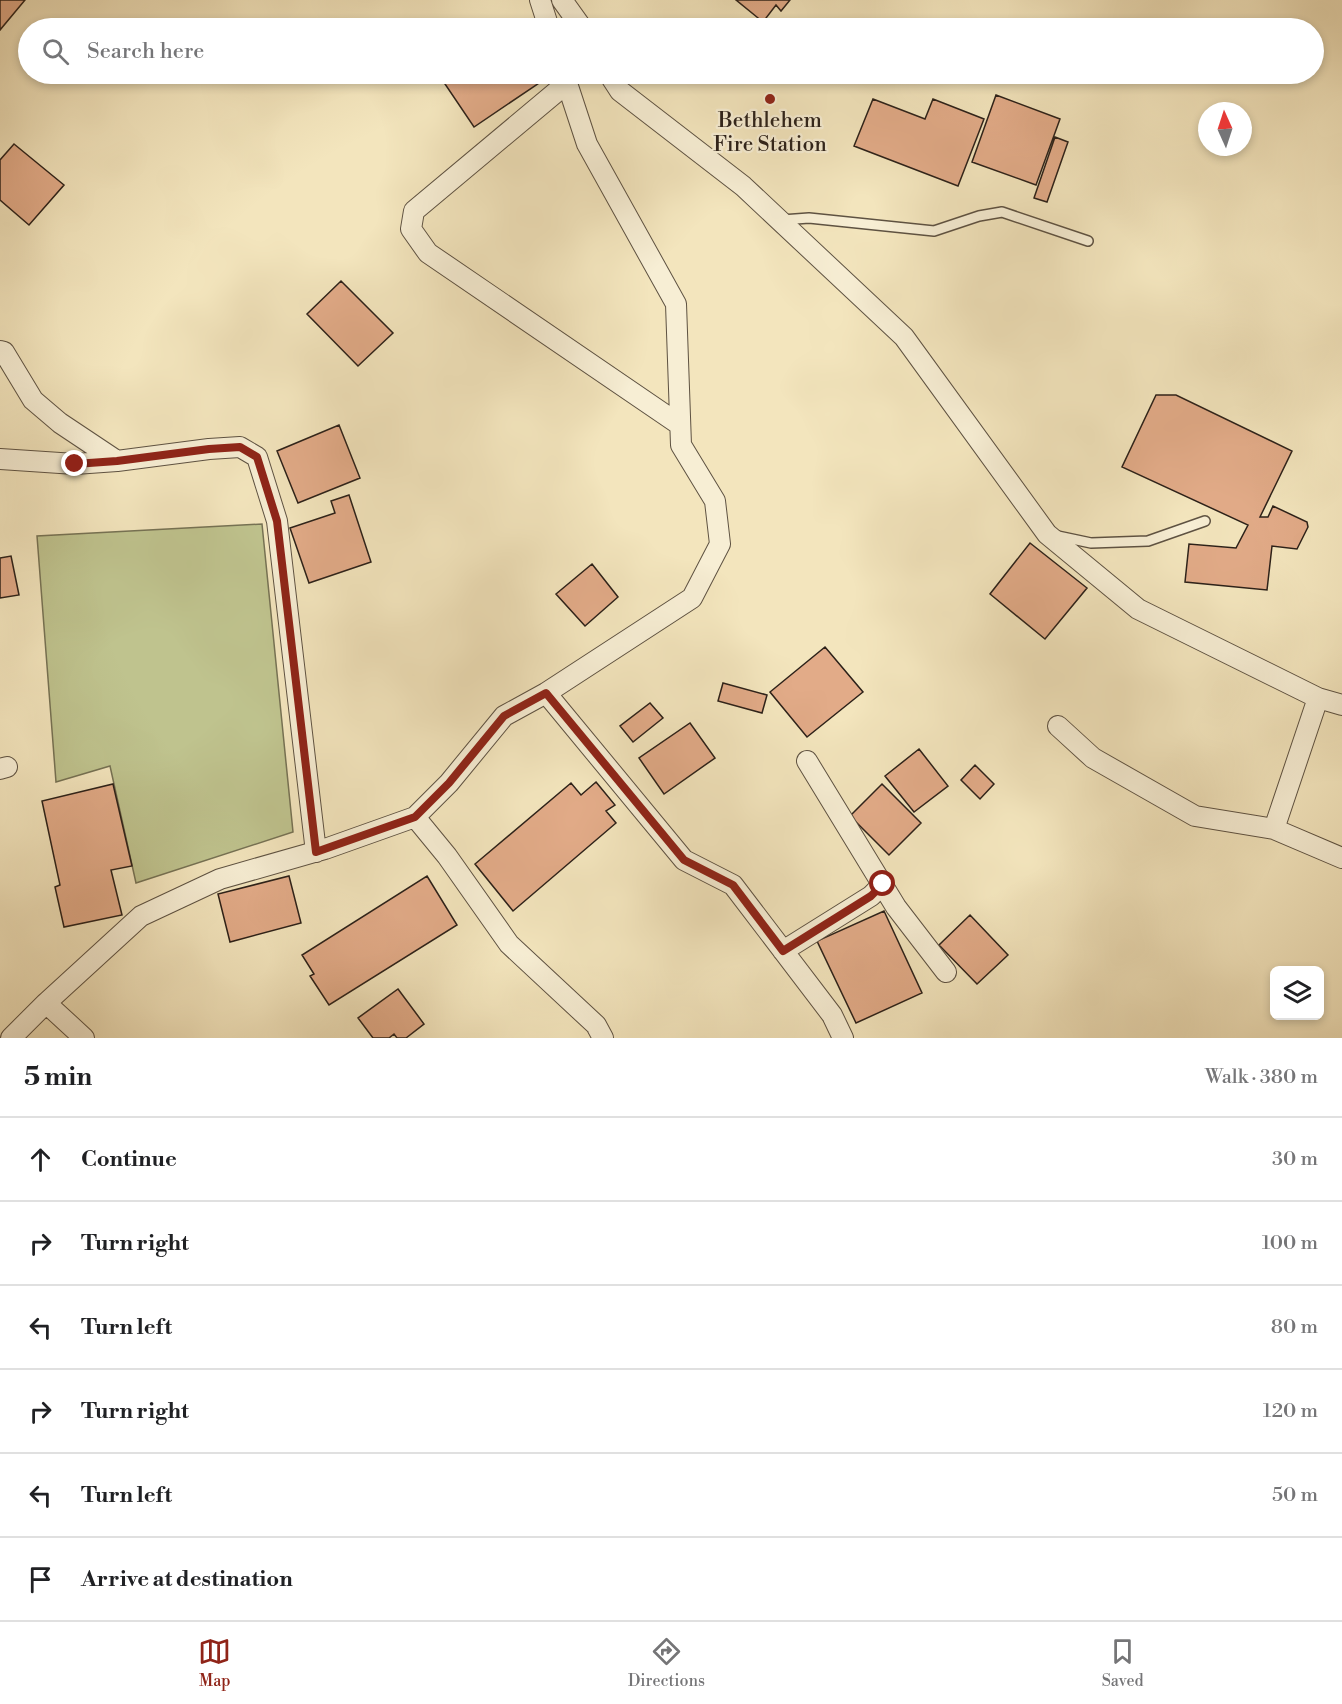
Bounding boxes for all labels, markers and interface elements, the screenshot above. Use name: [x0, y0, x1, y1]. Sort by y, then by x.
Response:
search box: [18, 18, 1324, 84]
icon: search: [39, 35, 72, 68]
text: Search here: [87, 38, 204, 65]
marker: Bethlehem Fire Station: [763, 92, 777, 106]
north arrow: [1198, 102, 1252, 156]
place label: Bethlehem Fire Station: [713, 108, 827, 158]
route end: [61, 450, 87, 476]
route start: [869, 870, 895, 896]
map controls: [1270, 966, 1324, 1020]
button: layers: [1270, 966, 1324, 1020]
text: 5 min: [24, 1061, 92, 1093]
text: Walk · 380 m: [1205, 1065, 1318, 1090]
icon: ahead: [24, 1143, 57, 1176]
text: Continue: [81, 1146, 177, 1173]
text: 30 m: [1272, 1147, 1318, 1172]
icon: right: [24, 1227, 57, 1260]
text: Turn right: [81, 1230, 189, 1257]
text: 100 m: [1262, 1231, 1318, 1256]
icon: left: [24, 1311, 57, 1344]
text: Turn left: [81, 1314, 172, 1341]
text: 80 m: [1271, 1315, 1318, 1340]
icon: right: [24, 1395, 57, 1428]
text: Turn right: [81, 1398, 189, 1425]
text: 120 m: [1263, 1399, 1318, 1424]
icon: left: [24, 1479, 57, 1512]
text: Turn left: [81, 1482, 172, 1509]
text: 50 m: [1272, 1483, 1318, 1508]
icon: arrive: [24, 1563, 57, 1596]
text: Arrive at destination: [81, 1566, 293, 1593]
tab: Map: [198, 1635, 231, 1691]
tab: Directions: [628, 1635, 705, 1691]
tab: Saved: [1102, 1635, 1144, 1691]

